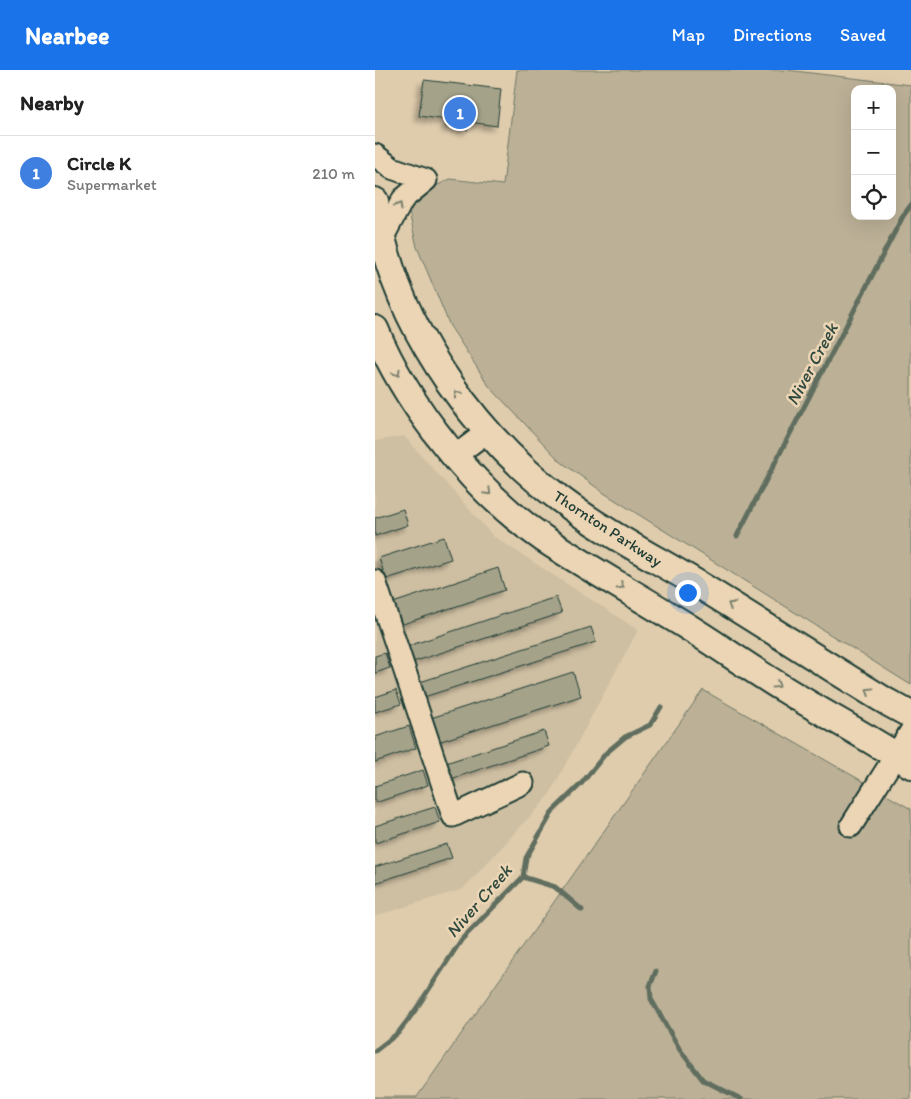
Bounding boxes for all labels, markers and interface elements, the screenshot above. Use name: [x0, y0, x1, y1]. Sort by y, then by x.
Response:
text: Nearbee: [25, 21, 109, 50]
text: Map: [672, 24, 705, 46]
text: Directions: [733, 24, 812, 46]
text: Saved: [840, 24, 886, 46]
map controls: [851, 85, 896, 220]
button: +: [851, 85, 896, 130]
text: Nearby: [20, 90, 84, 115]
pin: 1: [444, 94, 476, 132]
button: −: [851, 130, 896, 175]
text: Circle K: [67, 152, 131, 175]
text: 1: [32, 164, 40, 183]
text: 210 m: [312, 164, 355, 183]
text: Supermarket: [67, 175, 157, 194]
button: locate: [851, 175, 896, 220]
one-way arrow: [393, 202, 403, 211]
water label: Niver Creek: [781, 318, 844, 409]
one-way arrow: [390, 368, 400, 377]
one-way arrow: [454, 390, 463, 400]
one-way arrow: [483, 486, 492, 495]
street label: Thornton Parkway: [550, 486, 666, 571]
one-way arrow: [615, 579, 624, 589]
your location: [675, 580, 701, 606]
one-way arrow: [727, 602, 736, 611]
one-way arrow: [772, 678, 781, 688]
one-way arrow: [865, 688, 874, 698]
water label: Niver Creek: [441, 859, 518, 942]

